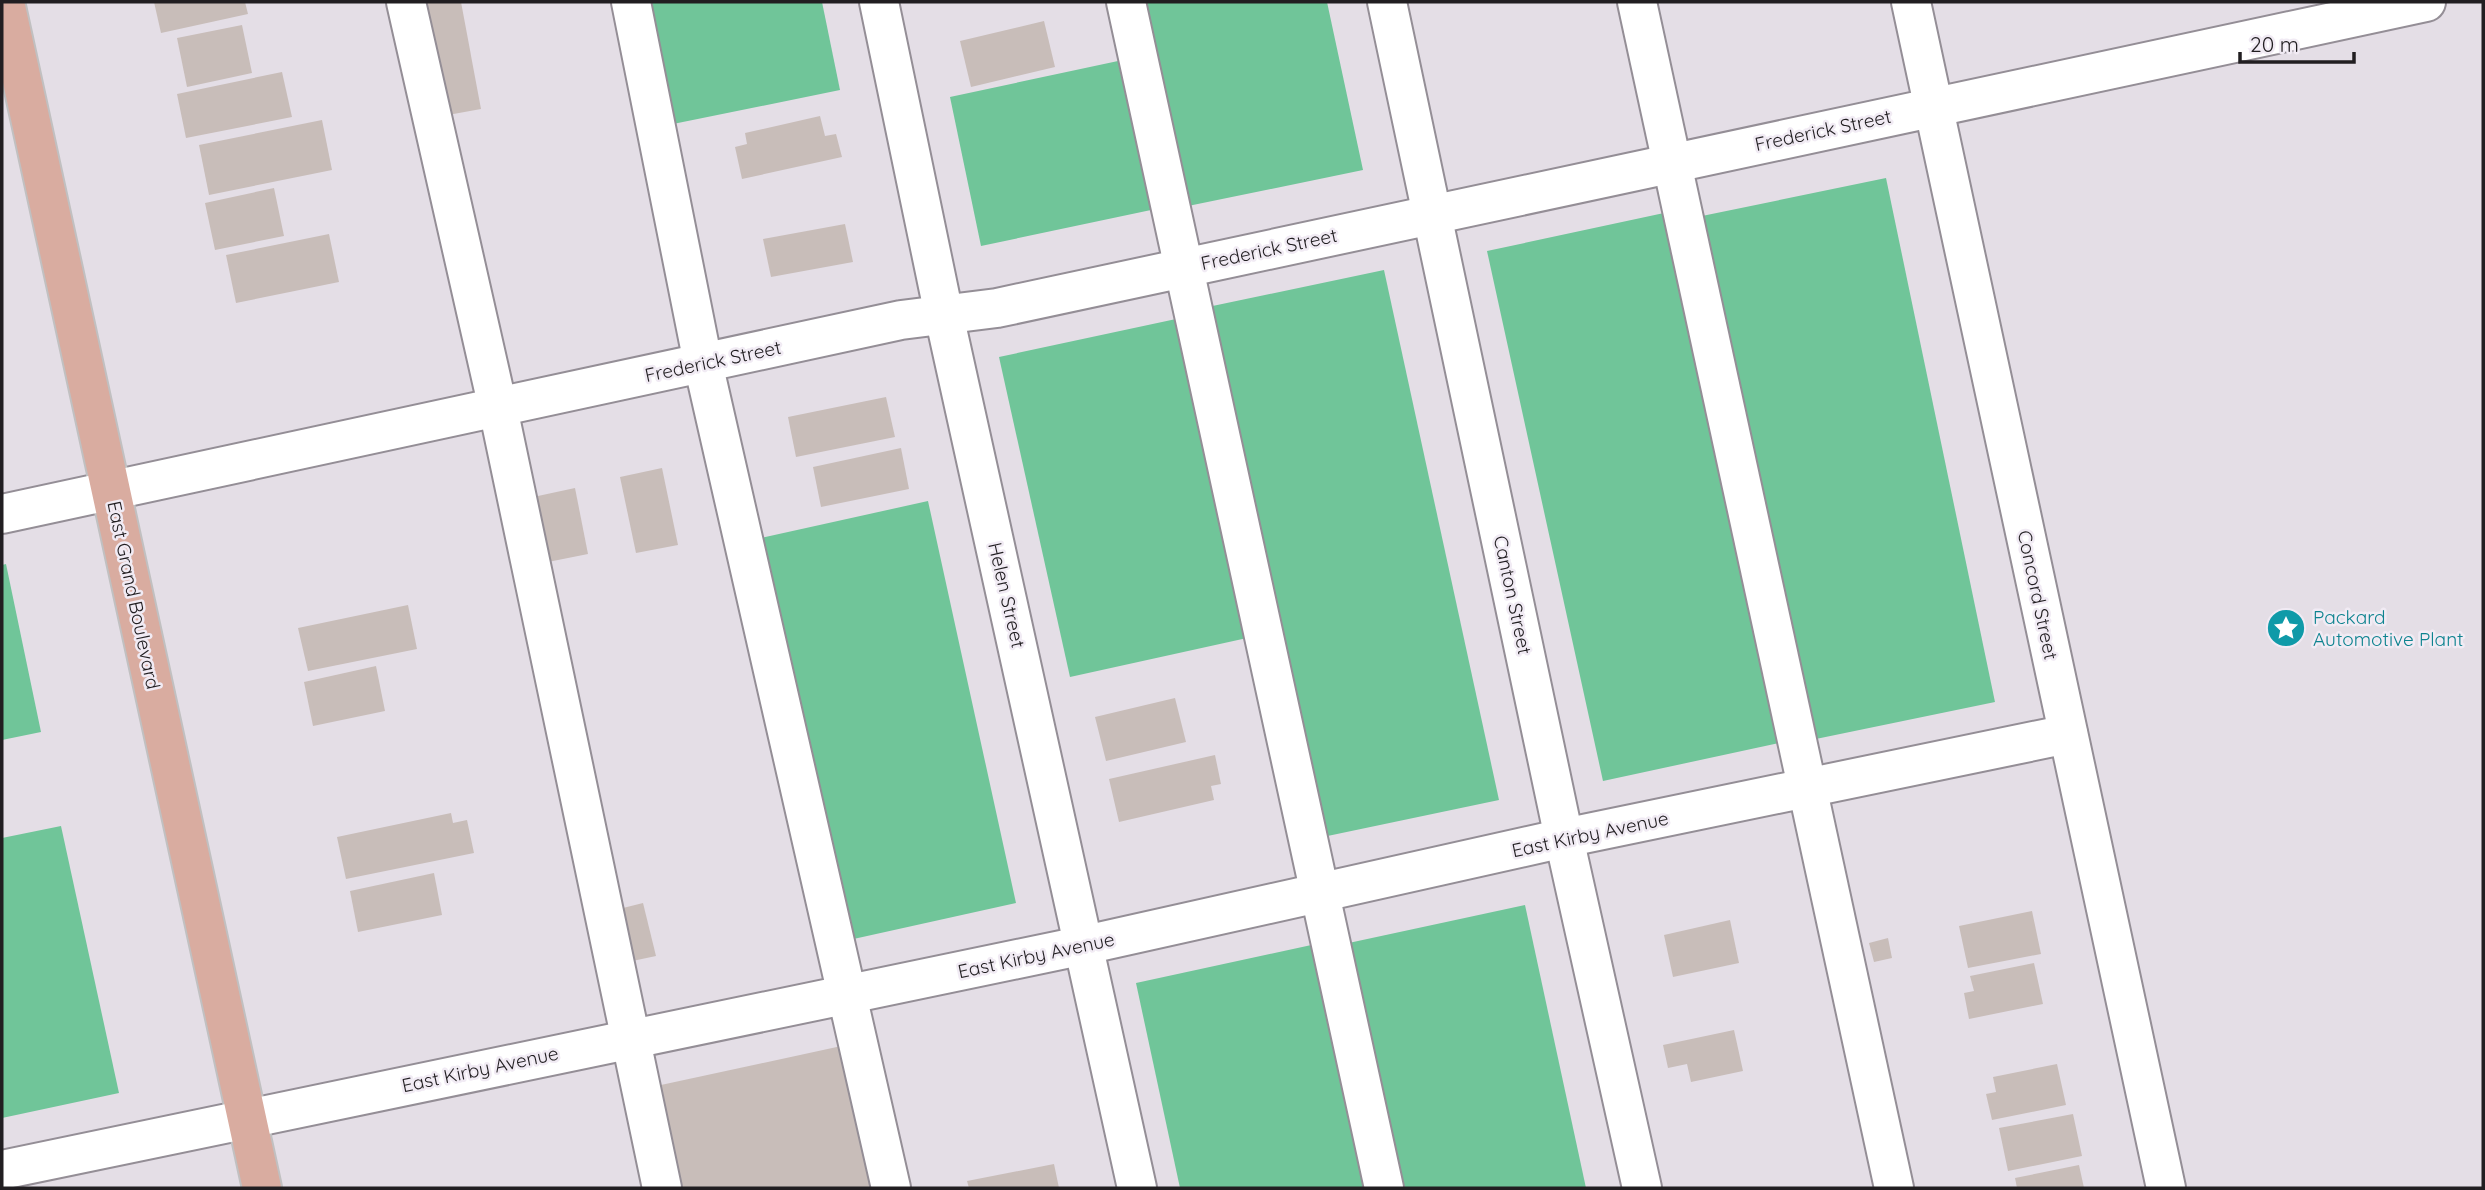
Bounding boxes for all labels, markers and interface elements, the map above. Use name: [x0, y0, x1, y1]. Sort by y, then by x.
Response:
scale bar: [2240, 21, 2354, 65]
text: 20 m: [2250, 31, 2299, 57]
street label: Frederick Street: [1753, 104, 1893, 156]
street label: Frederick Street: [1199, 223, 1339, 275]
street label: Frederick Street: [643, 335, 783, 387]
street label: East Grand Boulevard: [102, 499, 166, 691]
street label: Concord Street: [2013, 528, 2063, 662]
street label: Canton Street: [1489, 533, 1537, 657]
street label: Helen Street: [983, 540, 1031, 650]
place label: Packard Automotive Plant: [2313, 605, 2464, 651]
place icon: Packard Automotive Plant: [2265, 607, 2307, 649]
street label: East Kirby Avenue: [1509, 806, 1671, 862]
street label: East Kirby Avenue: [955, 927, 1117, 983]
street label: East Kirby Avenue: [399, 1041, 561, 1097]

